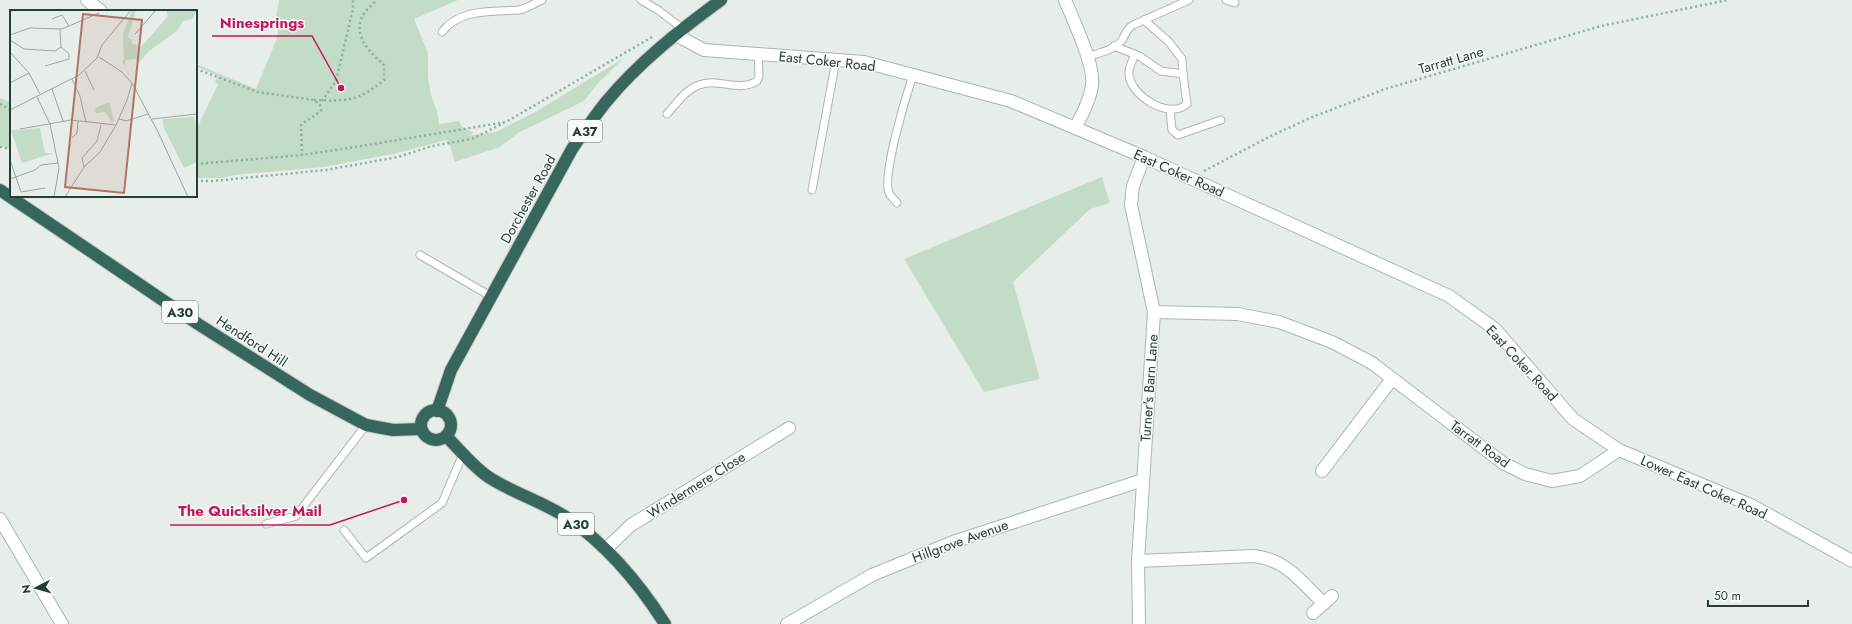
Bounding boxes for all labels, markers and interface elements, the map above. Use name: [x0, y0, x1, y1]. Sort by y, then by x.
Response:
callout: Ninesprings: [212, 9, 312, 36]
inset map: [10, 10, 197, 197]
text: Ninesprings: [220, 12, 304, 34]
street label: Tarratt Lane: [1416, 41, 1486, 79]
street label: East Coker Road: [778, 46, 876, 76]
road number: A37: [568, 120, 602, 142]
street label: East Coker Road: [1131, 144, 1227, 202]
street label: Dorchester Road: [495, 151, 561, 247]
road number: A30: [162, 301, 198, 323]
street label: Hendford Hill: [212, 310, 292, 372]
street label: East Coker Road: [1482, 321, 1562, 405]
street label: Turner's Barn Lane: [1135, 334, 1163, 442]
street label: Tarratt Road: [1446, 416, 1514, 472]
street label: Windermere Close: [643, 447, 749, 523]
street label: Lower East Coker Road: [1638, 450, 1770, 524]
callout: The Quicksilver Mail: [170, 498, 330, 525]
text: The Quicksilver Mail: [178, 500, 322, 522]
road number: A30: [558, 513, 594, 535]
street label: Hillgrove Avenue: [909, 514, 1011, 568]
north arrow: [16, 568, 56, 608]
scale bar: [1708, 582, 1808, 608]
text: N: [18, 584, 34, 594]
text: 50 m: [1714, 587, 1741, 605]

